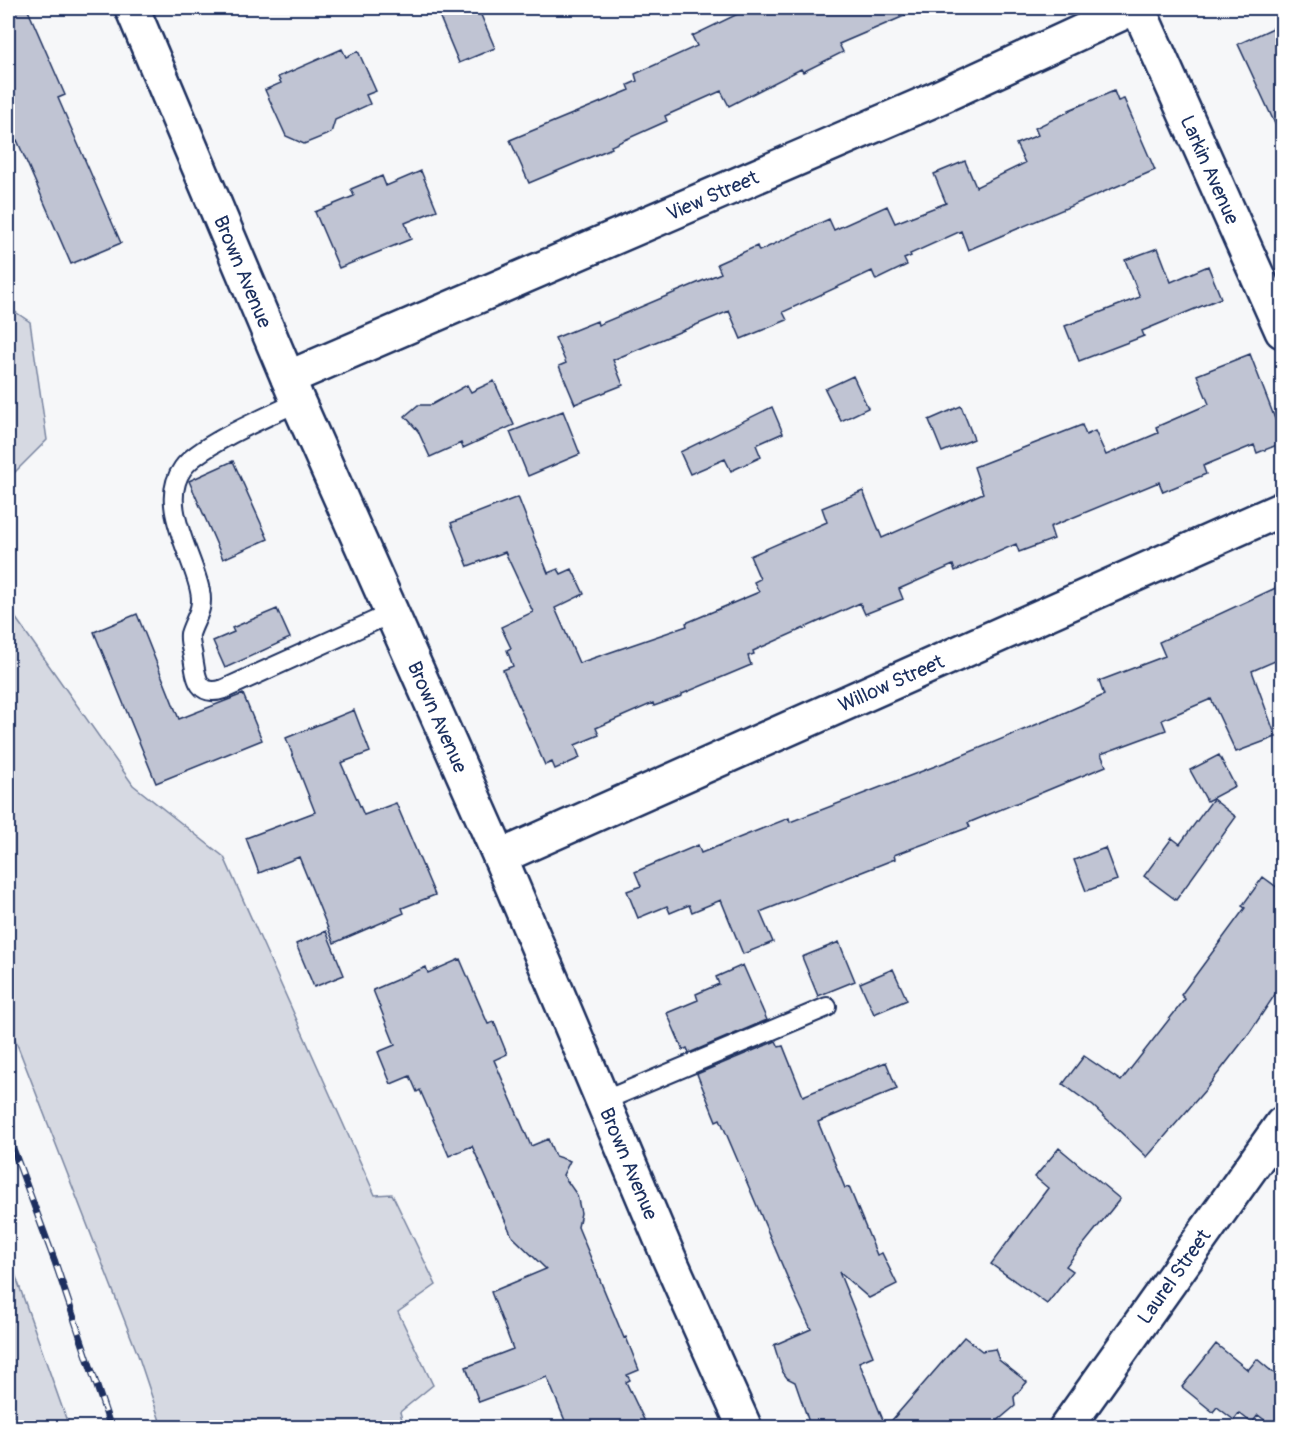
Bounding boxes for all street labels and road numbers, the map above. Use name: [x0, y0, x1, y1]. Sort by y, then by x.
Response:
street label: Larkin Avenue: [1174, 112, 1245, 228]
street label: View Street: [663, 165, 763, 226]
street label: Brown Avenue: [208, 212, 277, 332]
street label: Willow Street: [835, 649, 949, 718]
street label: Brown Avenue: [402, 657, 473, 777]
street label: Brown Avenue: [594, 1104, 663, 1224]
street label: Laurel Street: [1132, 1224, 1217, 1329]

